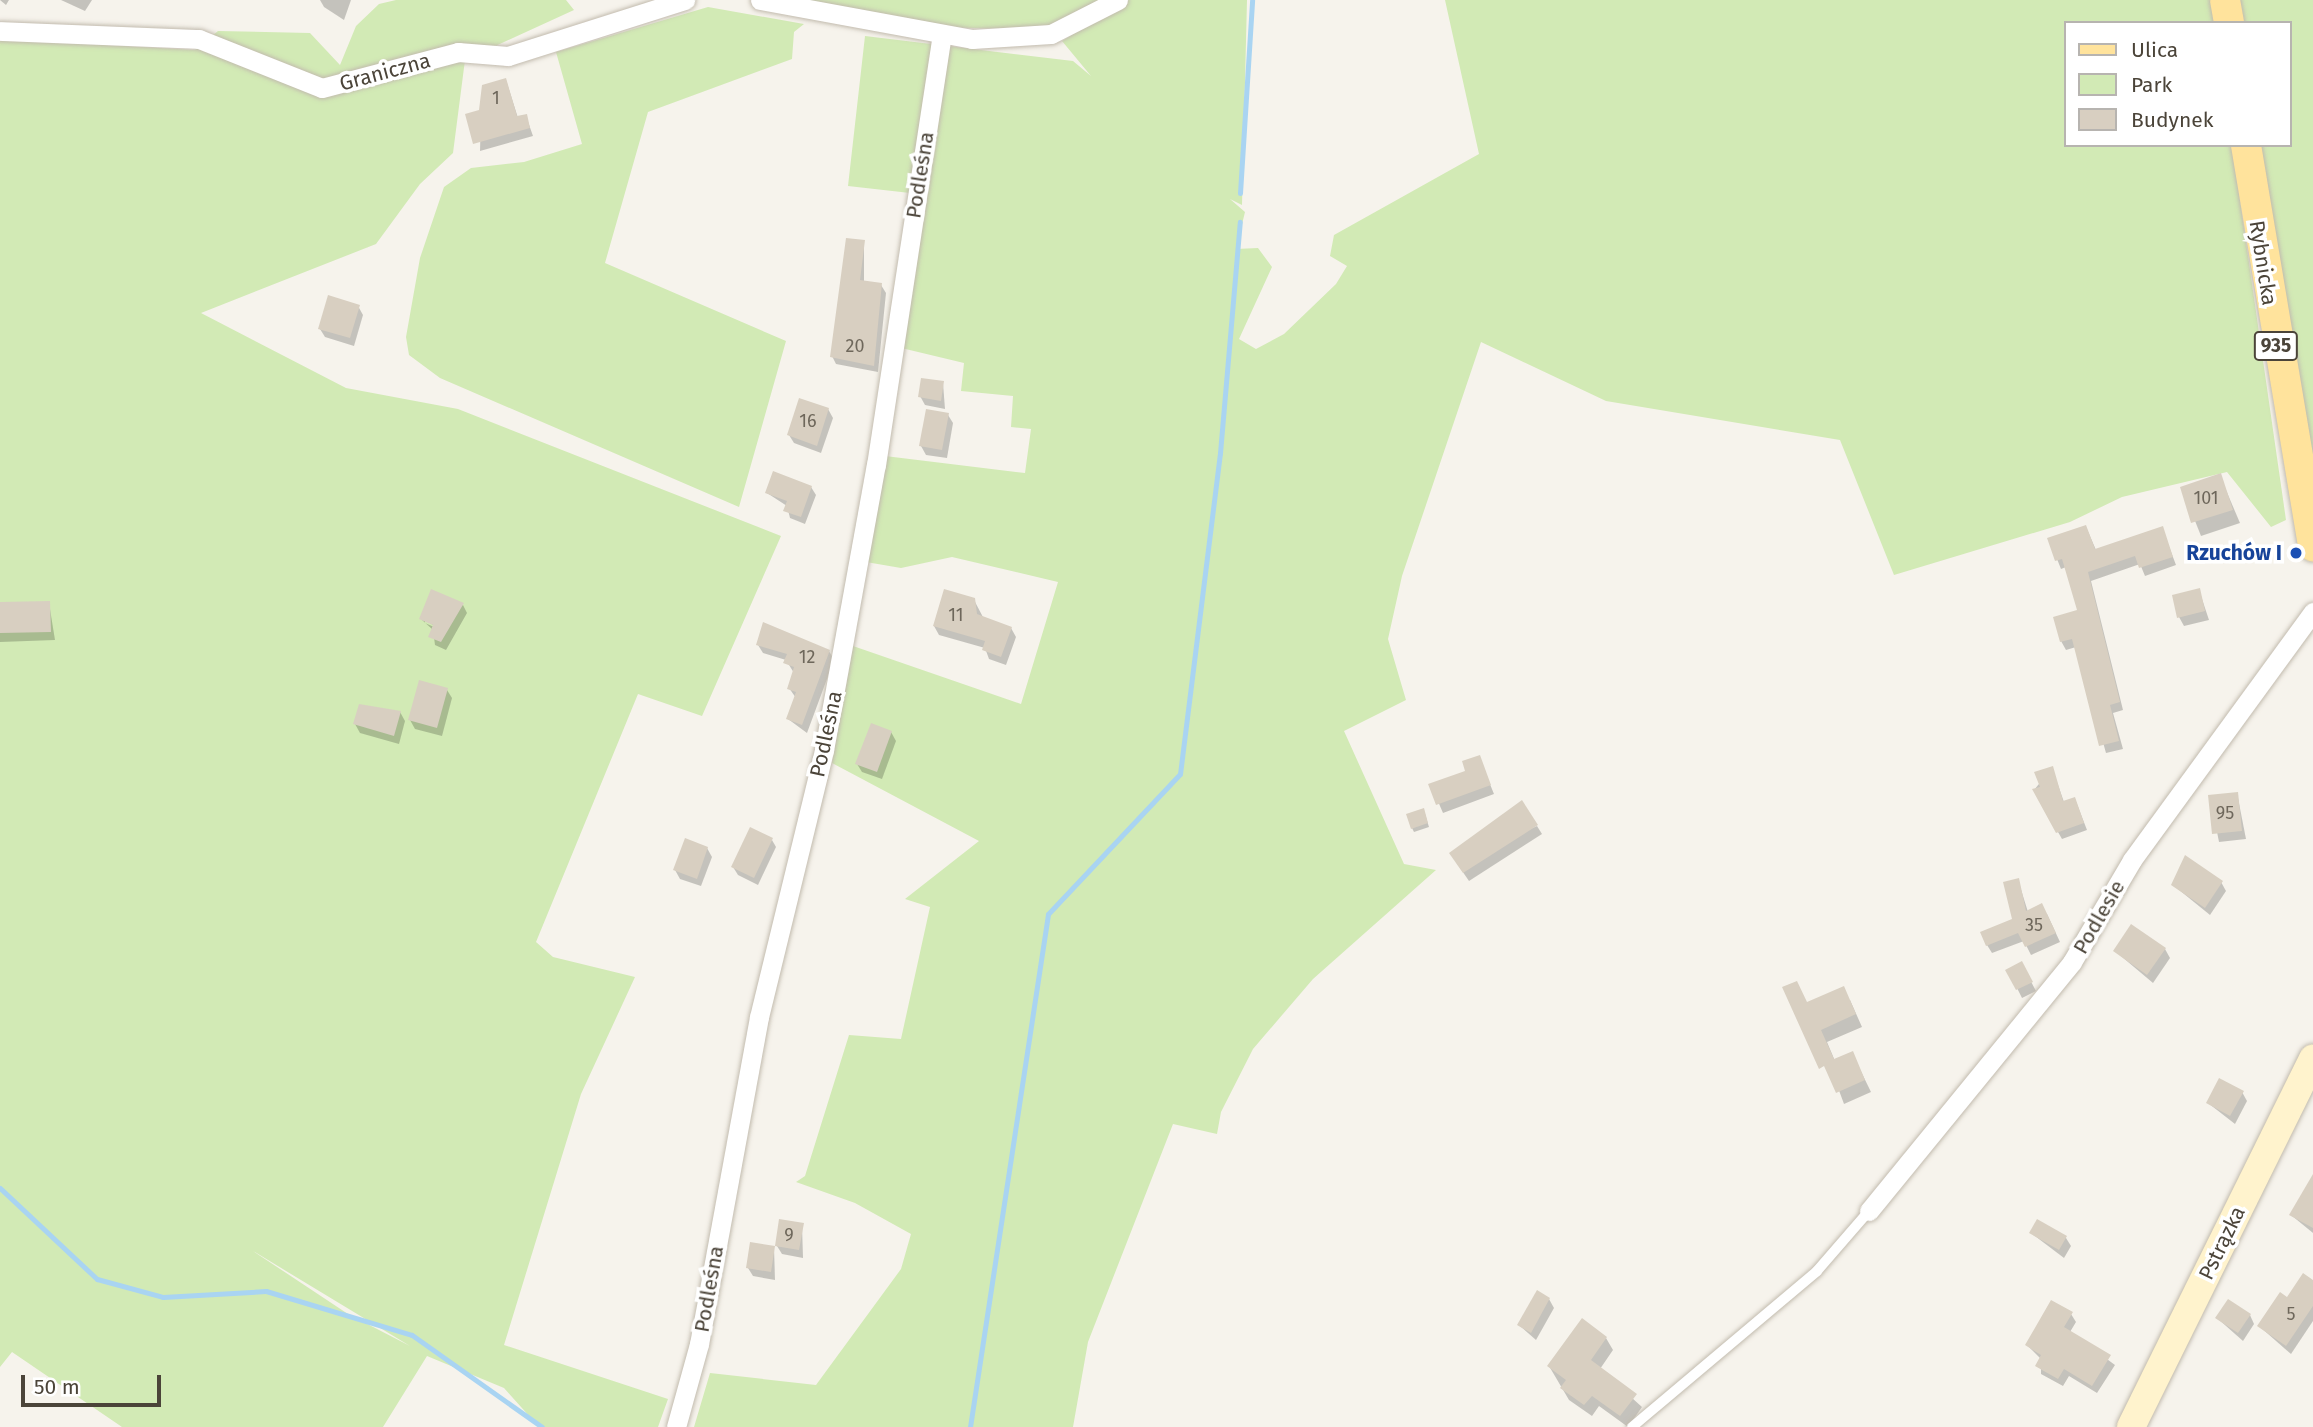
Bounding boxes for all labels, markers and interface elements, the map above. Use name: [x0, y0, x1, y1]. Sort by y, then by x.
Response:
legend: [2064, 21, 2292, 147]
text: Ulica: [2131, 37, 2178, 63]
street label: Graniczna: [337, 48, 433, 96]
text: Park: [2131, 72, 2172, 98]
house number: 1: [492, 87, 500, 109]
text: Budynek: [2131, 107, 2213, 133]
street label: Podleśna: [901, 130, 939, 220]
street label: Rybnicka: [2244, 219, 2282, 307]
road number: 935: [2253, 330, 2299, 362]
house number: 20: [846, 335, 864, 357]
house number: 16: [799, 410, 817, 432]
house number: 101: [2193, 487, 2219, 509]
place label: Rzuchów I: [2186, 540, 2282, 566]
marker: Rzuchów I: [2288, 545, 2304, 561]
house number: 11: [948, 604, 964, 626]
house number: 12: [799, 646, 815, 668]
street label: Podleśna: [805, 689, 847, 779]
house number: 95: [2216, 802, 2234, 824]
street label: Podlesie: [2068, 876, 2130, 958]
house number: 35: [2025, 914, 2043, 936]
street label: Pstrązka: [2193, 1202, 2251, 1284]
house number: 9: [784, 1224, 794, 1246]
street label: Podleśna: [689, 1244, 729, 1334]
house number: 5: [2286, 1303, 2296, 1325]
scale bar: [24, 1360, 164, 1404]
text: 50 m: [34, 1374, 80, 1400]

